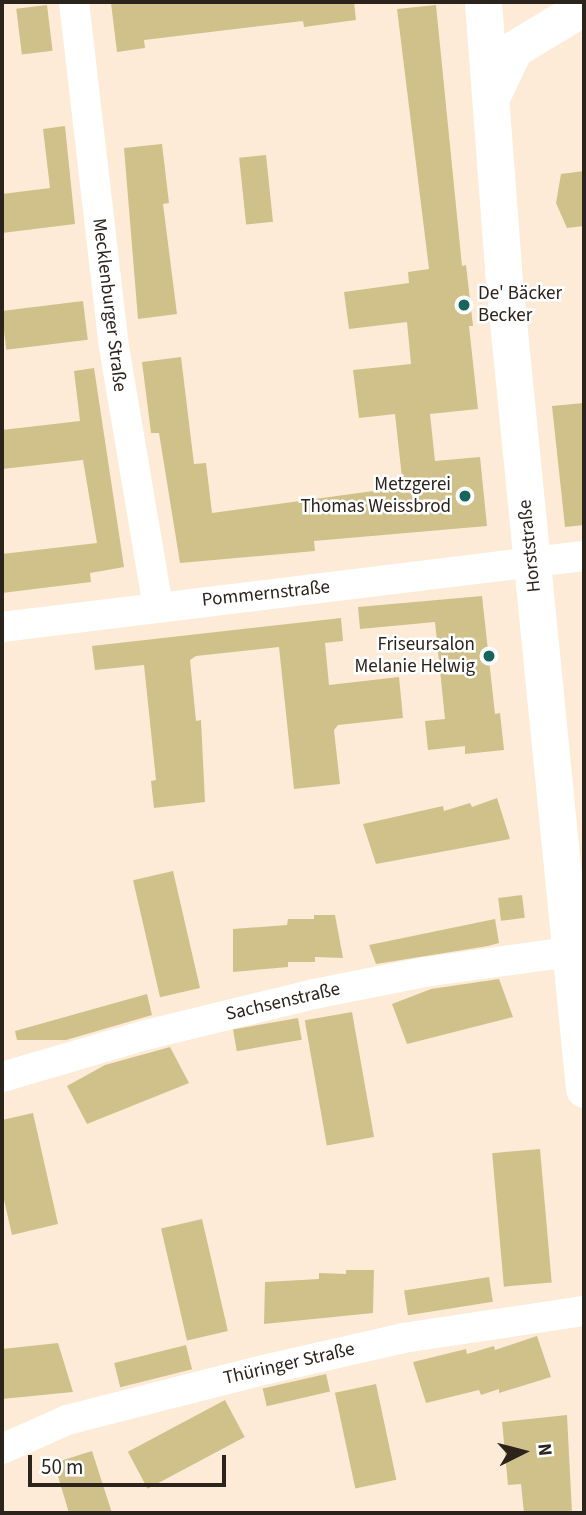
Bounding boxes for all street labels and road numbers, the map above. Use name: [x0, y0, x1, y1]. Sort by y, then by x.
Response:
street label: Mecklenburger Straße: [87, 217, 131, 393]
street label: Horststraße: [514, 499, 546, 593]
street label: Pommernstraße: [201, 576, 331, 612]
street label: Sachsenstraße: [224, 978, 342, 1026]
street label: Thüringer Straße: [221, 1338, 357, 1390]

